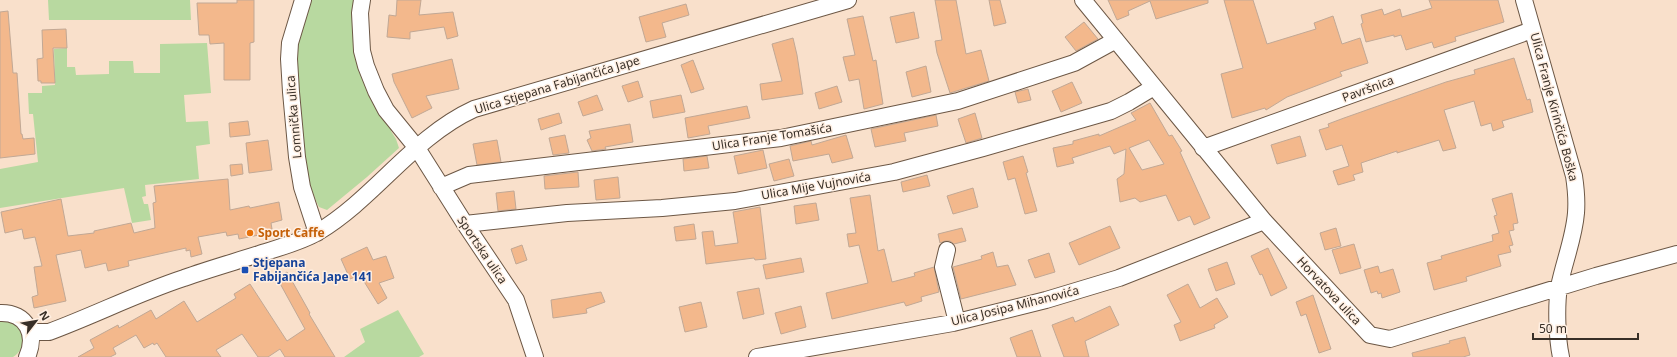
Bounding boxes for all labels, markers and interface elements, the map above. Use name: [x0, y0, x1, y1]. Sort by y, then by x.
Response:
street label: Ulica Franje Kirinčića Boška: [1526, 31, 1583, 183]
street label: Ulica Stjepana Fabijančića Jape: [472, 51, 642, 118]
street label: Pavršnica: [1340, 71, 1396, 106]
street label: Lomnička ulica: [281, 75, 306, 159]
street label: Ulica Franje Tomašića: [711, 119, 833, 154]
street label: Ulica Mije Vujnovića: [760, 167, 872, 204]
street label: Sportska ulica: [453, 212, 511, 287]
place label: Sport Caffe: [258, 224, 325, 241]
marker: Sport Caffe: [245, 228, 255, 238]
street label: Horvatova ulica: [1293, 253, 1365, 328]
place label: Stjepana Fabijančića Jape 141: [253, 254, 372, 285]
marker: Stjepana Fabijančića Jape 141: [240, 265, 250, 275]
street label: Ulica Josipa Mihanovića: [949, 281, 1081, 330]
north arrow: [16, 301, 56, 341]
text: N: [36, 308, 54, 323]
scale bar: [1533, 315, 1638, 341]
text: 50 m: [1539, 320, 1567, 337]

